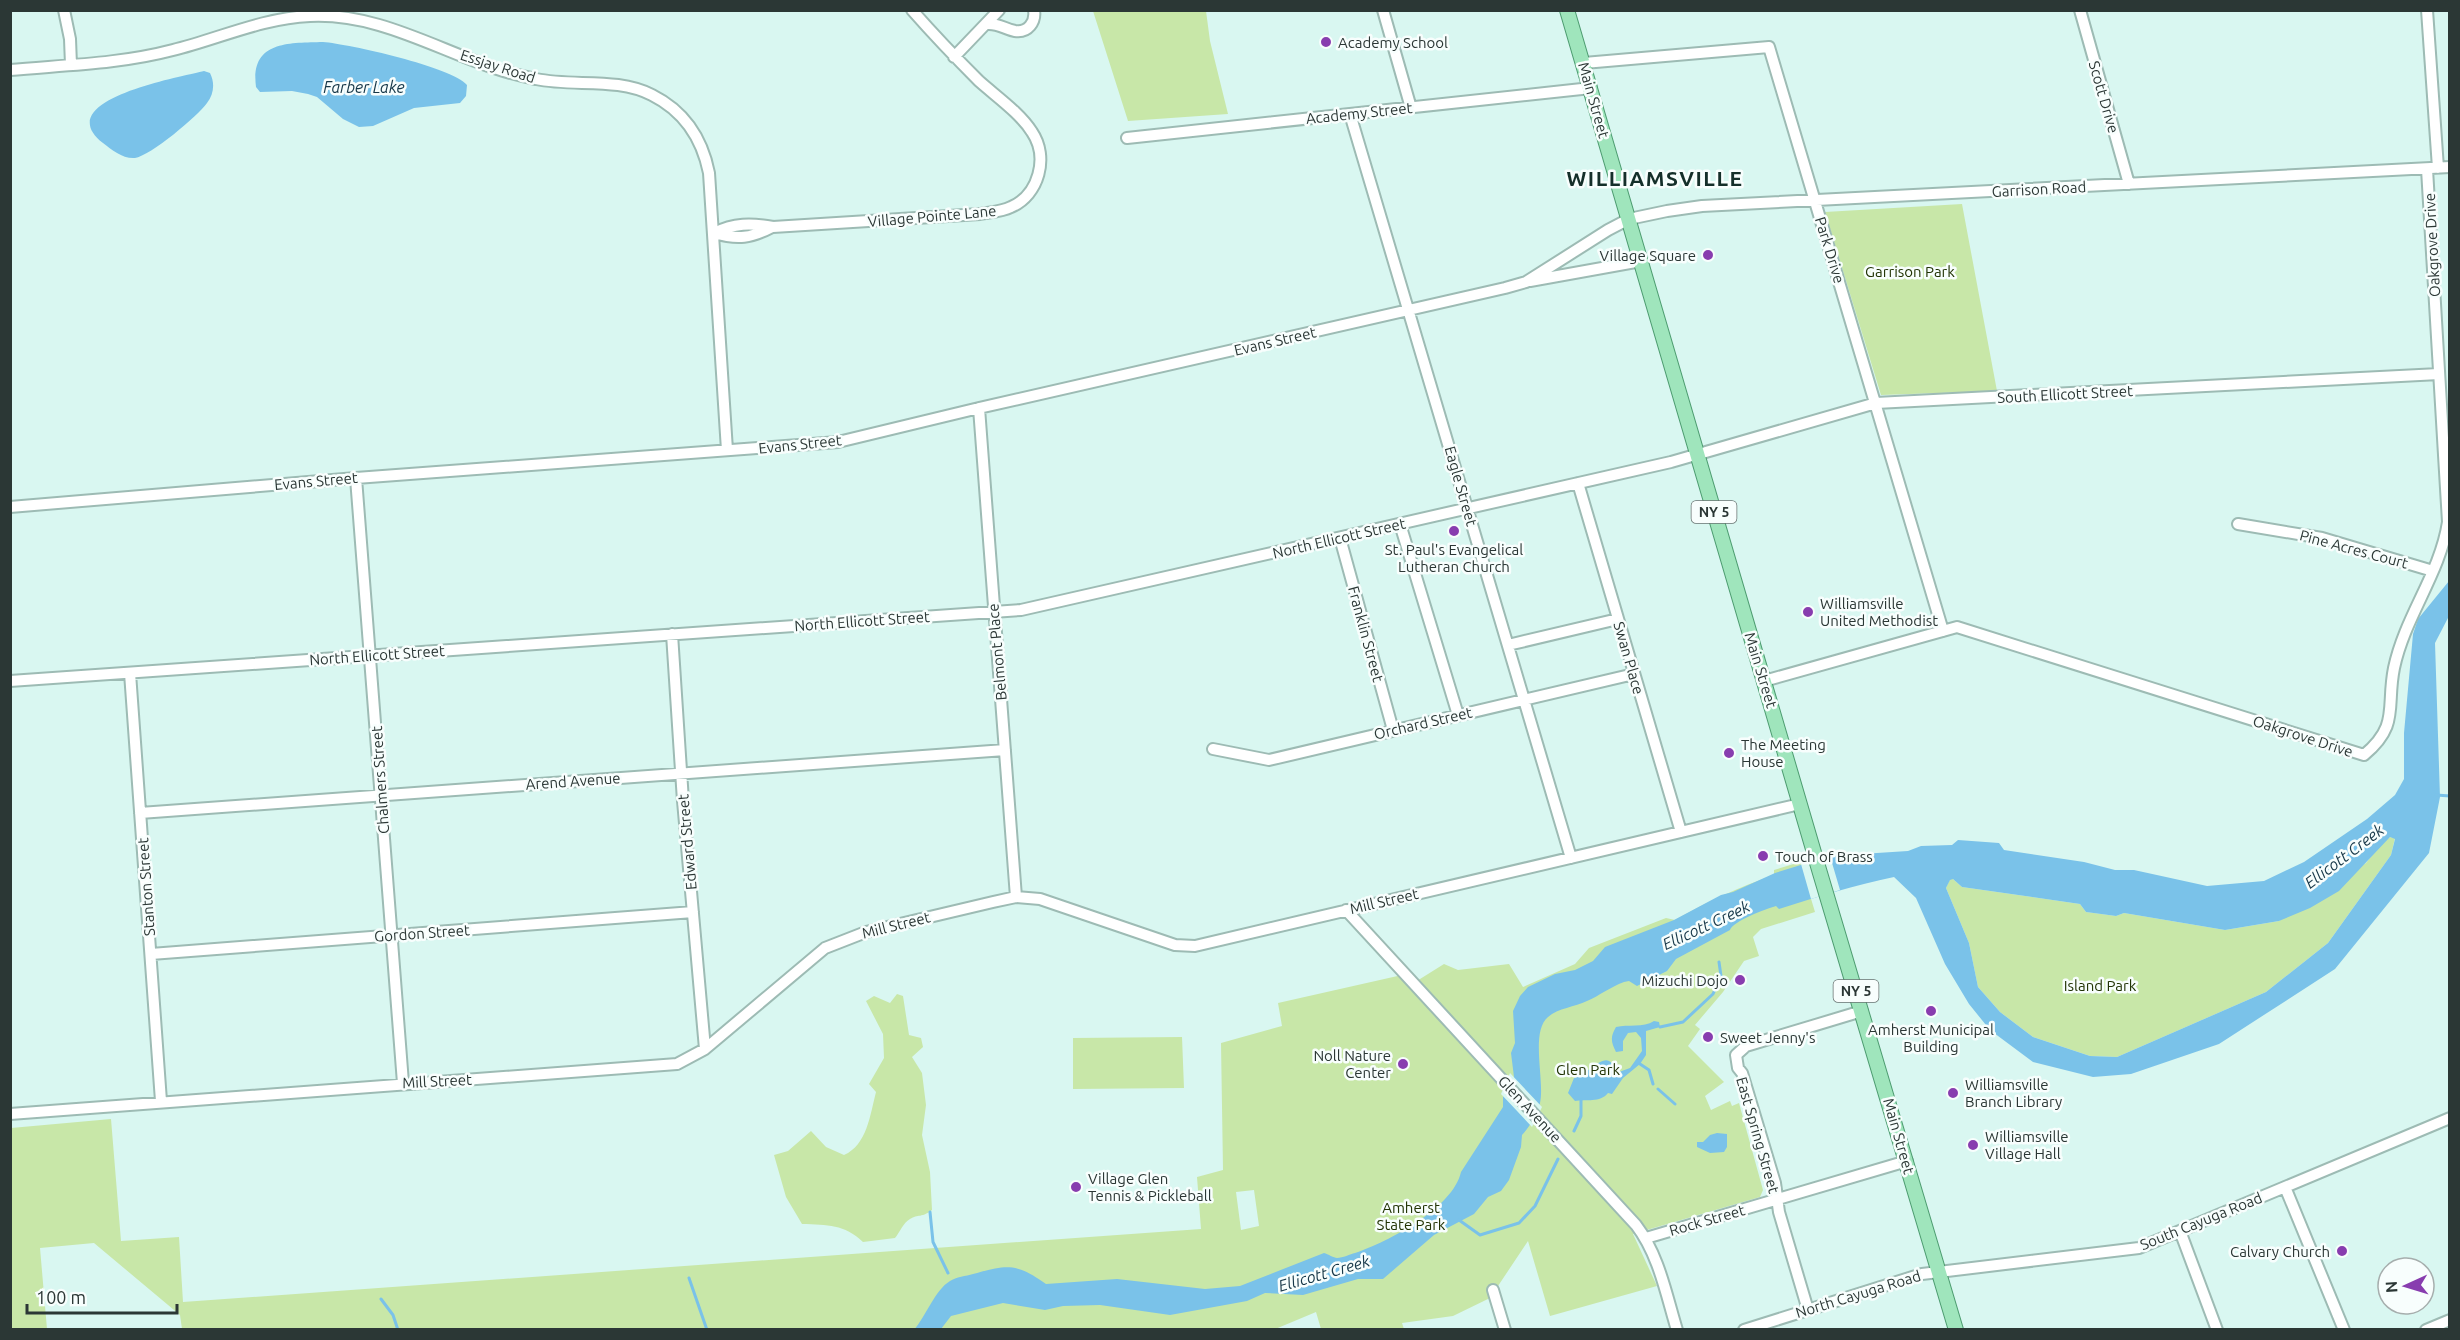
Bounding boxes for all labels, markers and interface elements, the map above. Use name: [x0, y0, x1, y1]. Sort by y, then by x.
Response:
place label: Academy School: [1338, 34, 1448, 51]
marker: Academy School: [1319, 35, 1333, 49]
street label: Essjay Road: [458, 46, 538, 86]
street label: Scott Drive: [2086, 59, 2122, 135]
street label: Main Street: [1575, 60, 1613, 140]
water label: Farber Lake: [323, 78, 405, 96]
street label: Academy Street: [1305, 99, 1413, 127]
district label: WILLIAMSVILLE: [1567, 166, 1743, 190]
street label: Garrison Road: [1991, 178, 2087, 200]
street label: Oakgrove Drive: [2421, 193, 2443, 297]
street label: Village Pointe Lane: [867, 202, 997, 230]
street label: Park Drive: [1812, 215, 1848, 285]
place label: Village Square: [1600, 247, 1696, 264]
marker: Village Square: [1701, 248, 1715, 262]
park label: Garrison Park: [1865, 263, 1955, 280]
street label: Evans Street: [1232, 323, 1318, 359]
street label: South Ellicott Street: [1997, 382, 2133, 406]
street label: Evans Street: [758, 431, 843, 457]
street label: Eagle Street: [1441, 444, 1481, 528]
street label: Evans Street: [274, 469, 359, 493]
road number: NY 5: [1692, 501, 1736, 523]
street label: North Ellicott Street: [1271, 514, 1407, 562]
marker: St. Paul's Evangelical Lutheran Church: [1447, 524, 1461, 538]
street label: Pine Acres Court: [2298, 526, 2410, 572]
place label: St. Paul's Evangelical Lutheran Church: [1385, 541, 1523, 575]
street label: Franklin Street: [1345, 584, 1387, 684]
place label: Williamsville United Methodist: [1820, 595, 1938, 629]
street label: Belmont Place: [984, 603, 1010, 701]
marker: Williamsville United Methodist: [1801, 605, 1815, 619]
street label: North Ellicott Street: [794, 608, 930, 634]
street label: Swan Place: [1610, 620, 1648, 696]
street label: Main Street: [1741, 630, 1781, 710]
street label: North Ellicott Street: [309, 642, 445, 668]
street label: Orchard Street: [1372, 703, 1474, 743]
street label: Oakgrove Drive: [2251, 712, 2355, 760]
street label: Chalmers Street: [368, 725, 392, 835]
place label: The Meeting House: [1741, 736, 1826, 770]
marker: The Meeting House: [1722, 746, 1736, 760]
street label: Arend Avenue: [525, 769, 621, 793]
street label: Edward Street: [674, 793, 700, 891]
water label: Ellicott Creek: [2301, 820, 2388, 892]
street label: Stanton Street: [134, 837, 158, 937]
place label: Touch of Brass: [1775, 848, 1873, 865]
marker: Touch of Brass: [1756, 849, 1770, 863]
street label: Mill Street: [1348, 885, 1420, 917]
water label: Ellicott Creek: [1659, 897, 1753, 953]
street label: Mill Street: [860, 908, 932, 942]
street label: Gordon Street: [374, 921, 470, 945]
place label: Mizuchi Dojo: [1641, 972, 1728, 989]
marker: Mizuchi Dojo: [1733, 973, 1747, 987]
park label: Island Park: [2064, 977, 2137, 994]
road number: NY 5: [1834, 980, 1878, 1002]
marker: Amherst Municipal Building: [1924, 1004, 1938, 1018]
place label: Amherst Municipal Building: [1868, 1021, 1994, 1055]
place label: Sweet Jenny's: [1720, 1029, 1815, 1046]
marker: Sweet Jenny's: [1701, 1030, 1715, 1044]
place label: Noll Nature Center: [1313, 1047, 1391, 1081]
marker: Noll Nature Center: [1396, 1057, 1410, 1071]
park label: Glen Park: [1556, 1061, 1620, 1078]
street label: Mill Street: [402, 1071, 472, 1091]
street label: Glen Avenue: [1495, 1072, 1565, 1146]
street label: East Spring Street: [1733, 1075, 1783, 1195]
place label: Williamsville Branch Library: [1965, 1076, 2062, 1110]
marker: Williamsville Branch Library: [1946, 1086, 1960, 1100]
street label: Main Street: [1880, 1096, 1918, 1176]
place label: Williamsville Village Hall: [1985, 1128, 2069, 1162]
marker: Williamsville Village Hall: [1966, 1138, 1980, 1152]
place label: Village Glen Tennis & Pickleball: [1088, 1170, 1212, 1204]
marker: Village Glen Tennis & Pickleball: [1069, 1180, 1083, 1194]
street label: South Cayuga Road: [2137, 1189, 2265, 1253]
park label: Amherst State Park: [1377, 1199, 1446, 1233]
street label: Rock Street: [1667, 1201, 1747, 1239]
place label: Calvary Church: [2230, 1243, 2330, 1260]
marker: Calvary Church: [2335, 1244, 2349, 1258]
water label: Ellicott Creek: [1276, 1251, 1373, 1295]
north arrow: [2376, 1256, 2436, 1316]
street label: North Cayuga Road: [1793, 1267, 1923, 1321]
scale bar: [27, 1277, 177, 1315]
text: N: [2382, 1280, 2400, 1294]
text: 100 m: [36, 1287, 86, 1307]

